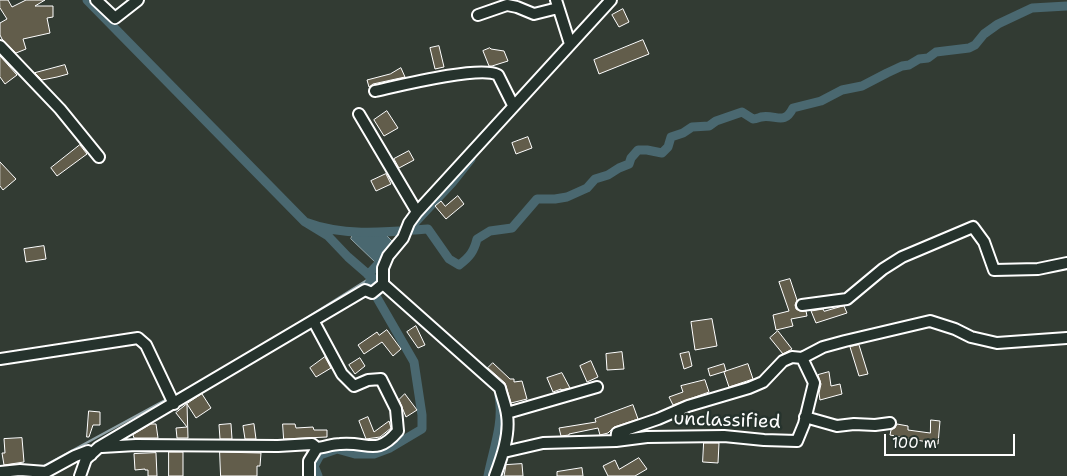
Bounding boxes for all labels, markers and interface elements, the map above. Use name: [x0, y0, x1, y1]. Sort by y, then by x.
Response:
street label: unclassified: [673, 408, 781, 434]
scale bar: [887, 424, 1018, 456]
text: 100 m: [892, 433, 937, 453]

